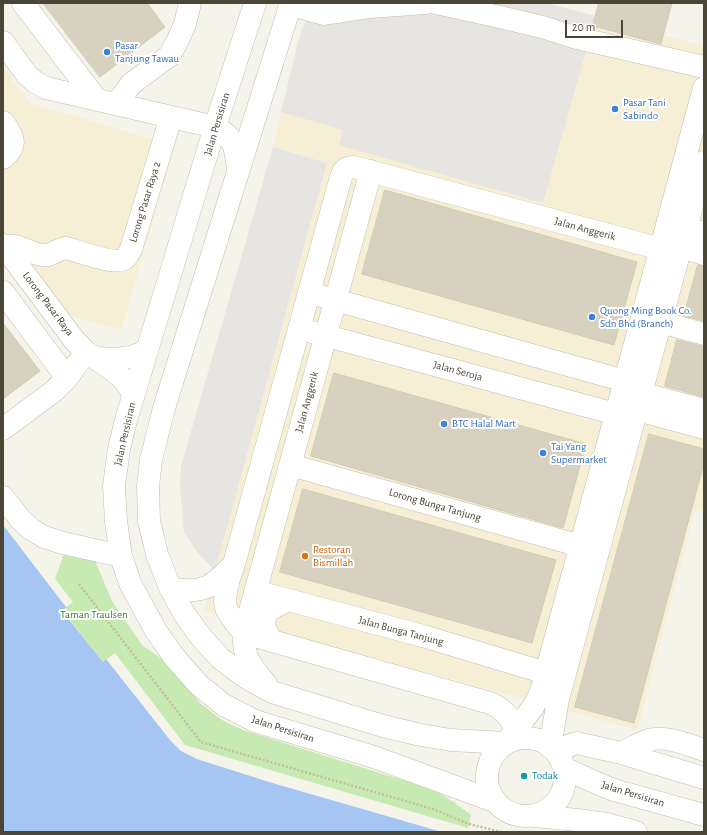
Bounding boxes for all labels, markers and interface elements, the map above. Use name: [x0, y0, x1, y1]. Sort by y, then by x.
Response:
scale bar: [567, 12, 625, 38]
text: 20 m: [572, 21, 595, 33]
place label: Pasar Tanjung Tawau: [115, 39, 179, 65]
marker: Pasar Tanjung Tawau: [102, 47, 112, 57]
street label: Jalan Persisiran: [201, 91, 233, 157]
place label: Pasar Tani Sabindo: [623, 96, 666, 122]
marker: Pasar Tani Sabindo: [610, 104, 620, 114]
street label: Lorong Pasar Raya 2: [126, 160, 164, 244]
street label: Jalan Anggerik: [553, 215, 617, 243]
street label: Lorong Pasar Raya: [20, 269, 76, 339]
place label: Quong Ming Book Co. Sdn Bhd (Branch): [600, 304, 691, 330]
marker: Quong Ming Book Co. Sdn Bhd (Branch): [587, 312, 597, 322]
street label: Jalan Seroja: [432, 358, 484, 384]
street label: Jalan Anggerik: [293, 370, 321, 434]
street label: Jalan Persisiran: [111, 401, 139, 467]
place label: BTC Halal Mart: [452, 417, 516, 431]
marker: BTC Halal Mart: [439, 419, 449, 429]
place label: Tai Yang Supermarket: [551, 440, 607, 466]
marker: Tai Yang Supermarket: [538, 448, 548, 458]
street label: Lorong Bunga Tanjung: [387, 486, 483, 524]
place label: Restoran Bismillah: [313, 543, 353, 569]
marker: Restoran Bismillah: [300, 551, 310, 561]
park label: Taman Traulsen: [60, 608, 128, 622]
street label: Jalan Bunga Tanjung: [357, 613, 445, 649]
street label: Jalan Persisiran: [250, 713, 316, 745]
place label: Todak: [532, 769, 558, 783]
marker: Todak: [519, 771, 529, 781]
street label: Jalan Persisiran: [600, 778, 666, 810]

